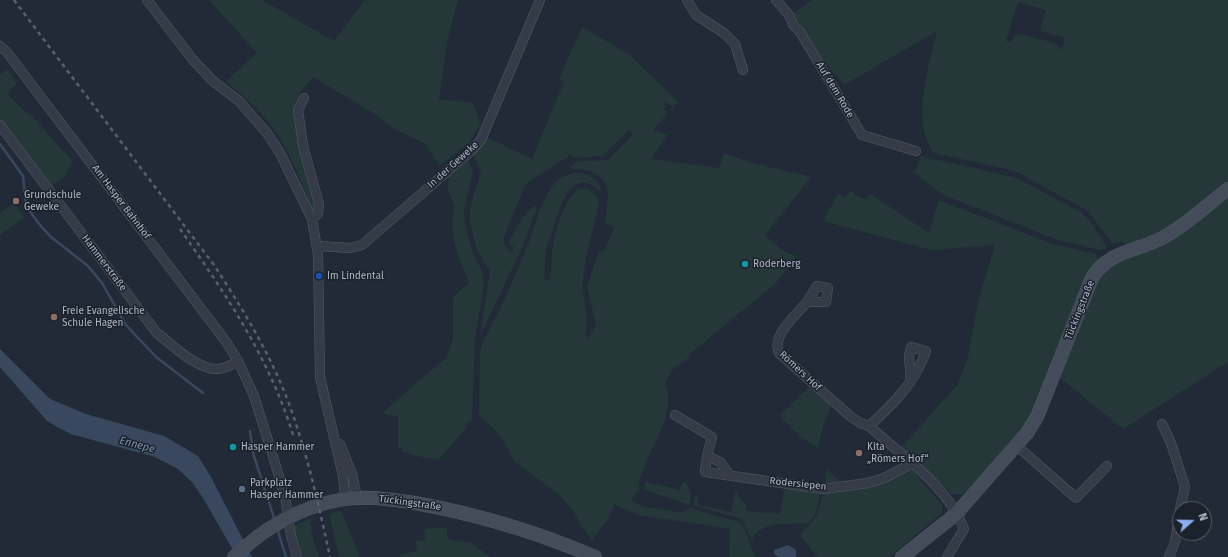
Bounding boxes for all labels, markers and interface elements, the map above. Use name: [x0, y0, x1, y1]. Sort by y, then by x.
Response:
street label: Auf dem Rode: [814, 60, 856, 120]
street label: In der Geweke: [425, 139, 481, 191]
street label: Am Hasper Bahnhof: [89, 162, 153, 242]
place label: Grundschule Geweke: [24, 189, 81, 212]
marker: Grundschule Geweke: [11, 196, 21, 206]
street label: Hammerstraße: [79, 233, 129, 293]
place label: Roderberg: [753, 258, 800, 270]
marker: Roderberg: [740, 259, 750, 269]
place label: Im Lindental: [327, 270, 384, 282]
marker: Im Lindental: [314, 271, 324, 281]
street label: Tückingstraße: [1063, 279, 1097, 341]
place label: Freie Evangelische Schule Hagen: [62, 305, 145, 328]
marker: Freie Evangelische Schule Hagen: [49, 312, 59, 322]
street label: Römers Hof: [777, 349, 823, 393]
water label: Ennepe: [118, 434, 156, 456]
place label: Hasper Hammer: [241, 441, 314, 453]
place label: Kita „Römers Hof“: [867, 441, 929, 464]
marker: Hasper Hammer: [228, 442, 238, 452]
marker: Kita „Römers Hof“: [854, 448, 864, 458]
street label: Rodersiepen: [769, 475, 827, 493]
place label: Parkplatz Hasper Hammer: [250, 477, 323, 500]
marker: Parkplatz Hasper Hammer: [237, 484, 247, 494]
street label: Tückingstraße: [378, 493, 442, 513]
north arrow: [1172, 501, 1212, 541]
text: N: [1195, 511, 1210, 523]

